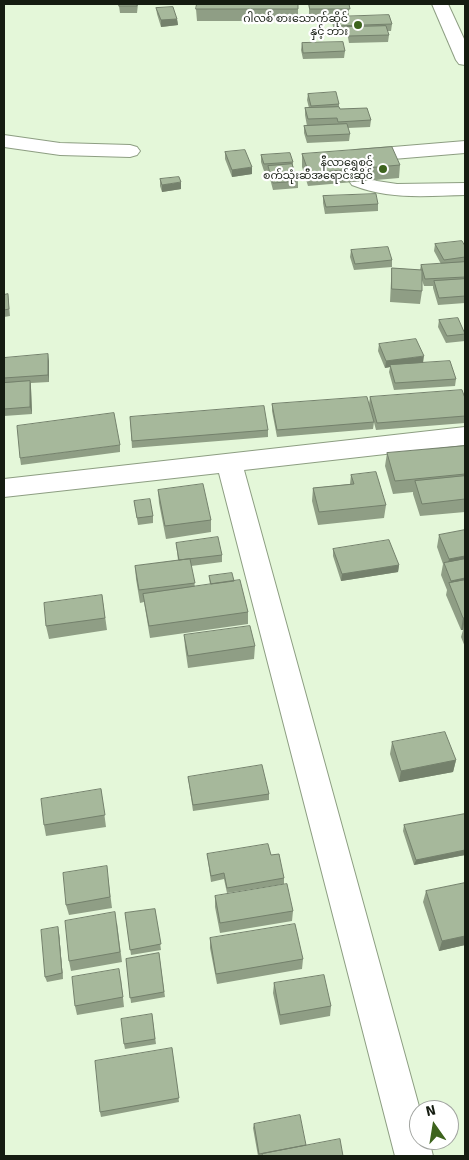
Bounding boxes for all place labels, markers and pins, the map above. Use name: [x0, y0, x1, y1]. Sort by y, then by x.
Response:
place label: ဂါလစ် စားသောက်ဆိုင် နှင့် ဘား: [243, 12, 348, 38]
marker: ဂါလစ် စားသောက်ဆိုင် နှင့် ဘား: [352, 19, 364, 31]
place label: နီလာရွှေစင် စက်သုံးဆီအရောင်းဆိုင်: [263, 156, 373, 182]
marker: နီလာရွှေစင် စက်သုံးဆီအရောင်းဆိုင်: [377, 163, 389, 175]

